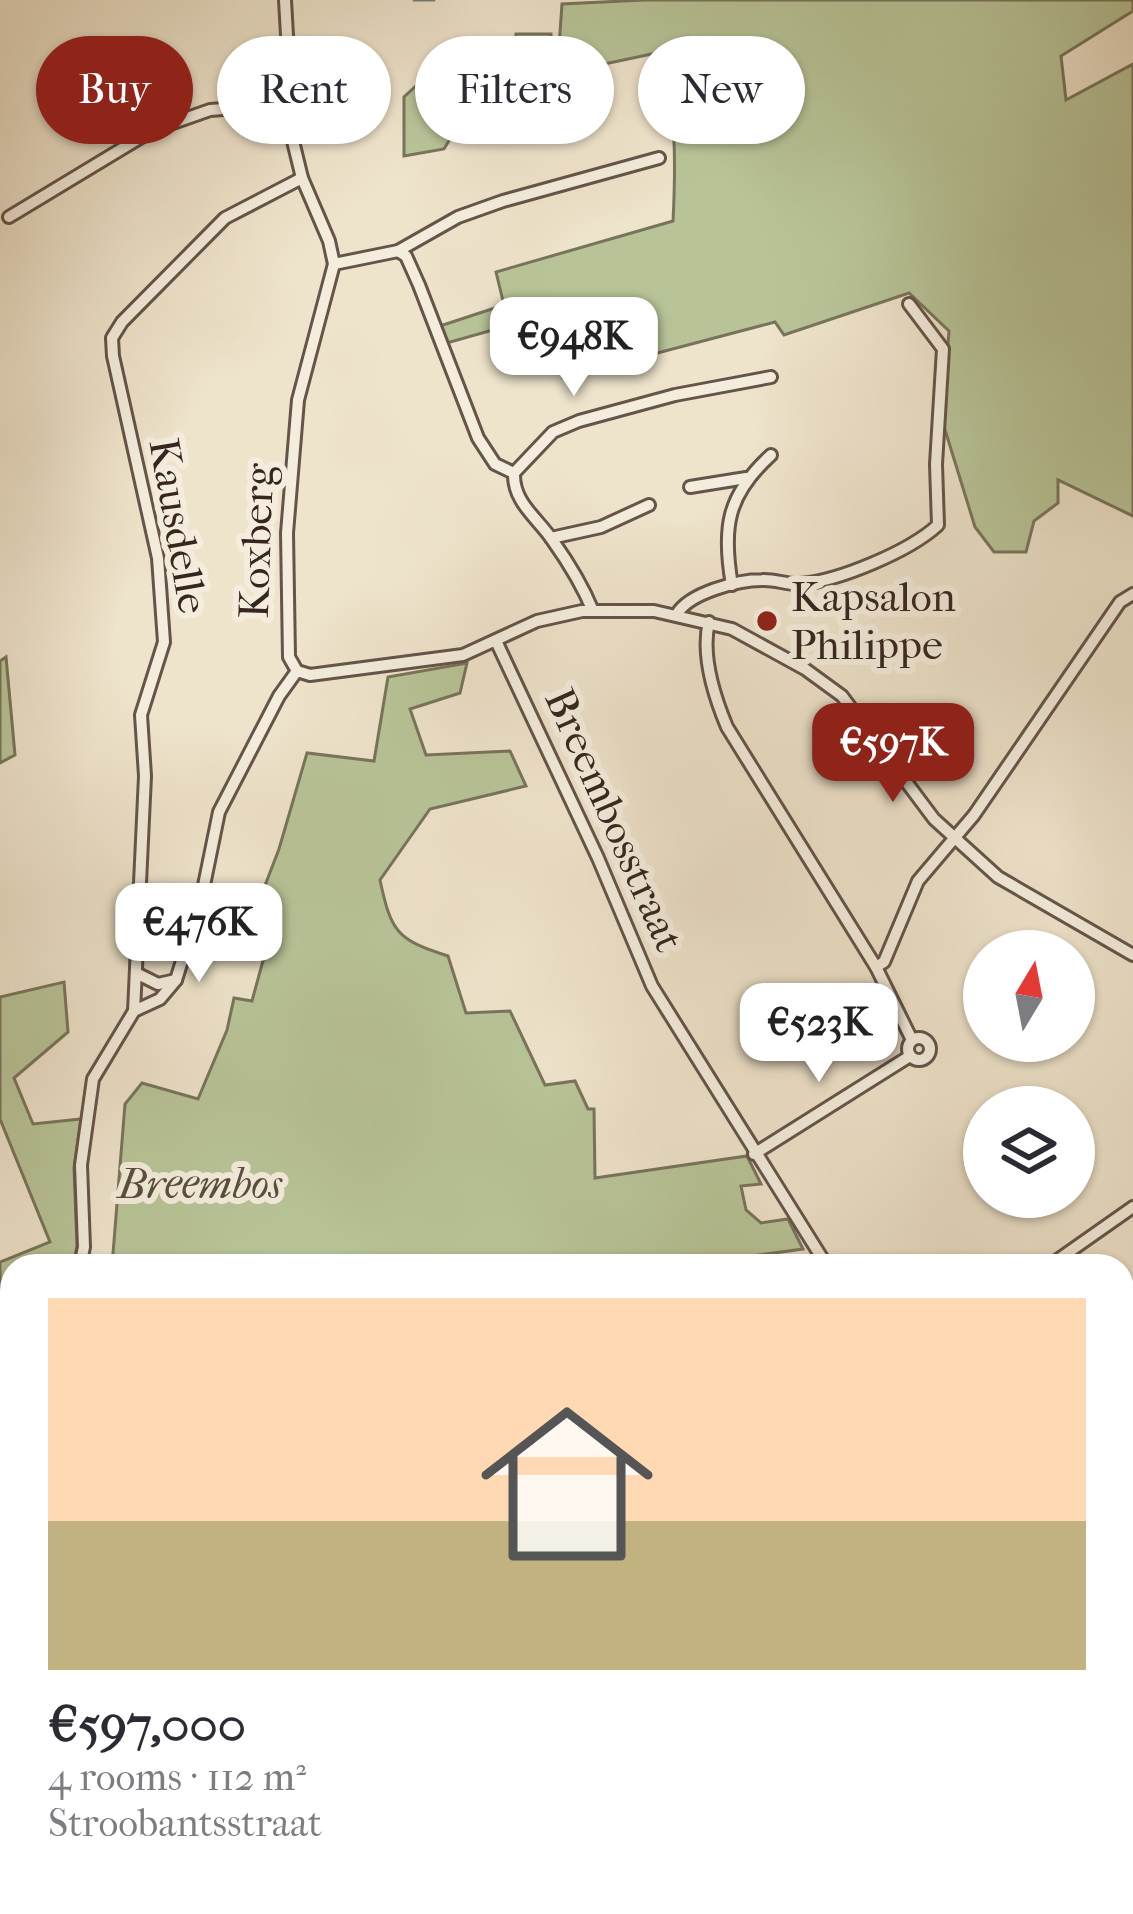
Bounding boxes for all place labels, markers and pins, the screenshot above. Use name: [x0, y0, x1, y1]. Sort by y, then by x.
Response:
pin: €948K: [490, 297, 658, 399]
place label: Kapsalon Philippe: [791, 573, 956, 670]
marker: Kapsalon Philippe: [754, 608, 780, 634]
pin: €597K: [809, 703, 977, 805]
pin: €476K: [115, 883, 283, 985]
pin: €523K: [735, 983, 903, 1085]

